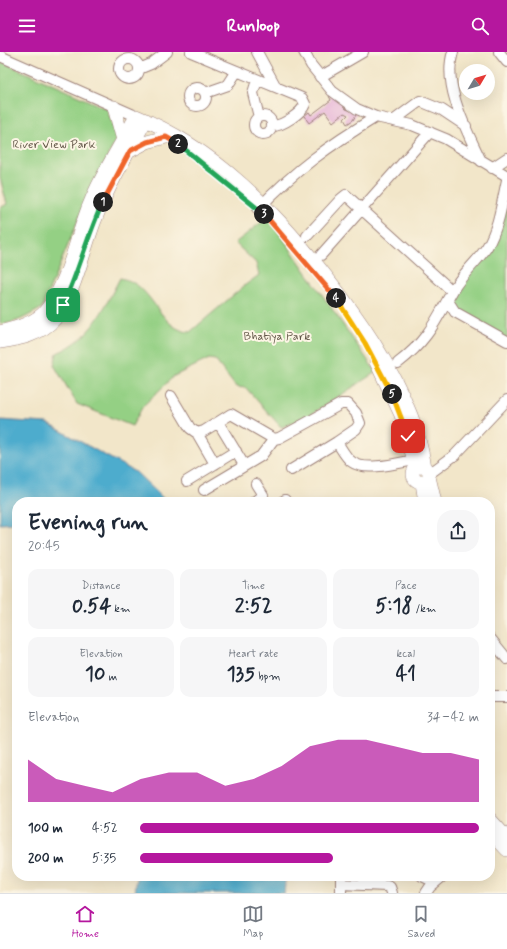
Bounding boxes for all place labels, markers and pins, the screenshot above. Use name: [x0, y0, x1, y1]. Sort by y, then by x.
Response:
pin: 2: [168, 134, 188, 154]
pin: 1: [93, 192, 113, 212]
pin: 3: [254, 204, 274, 224]
pin: [46, 288, 80, 322]
pin: 4: [326, 288, 346, 308]
pin: 5: [382, 384, 402, 404]
pin: [391, 419, 425, 453]

